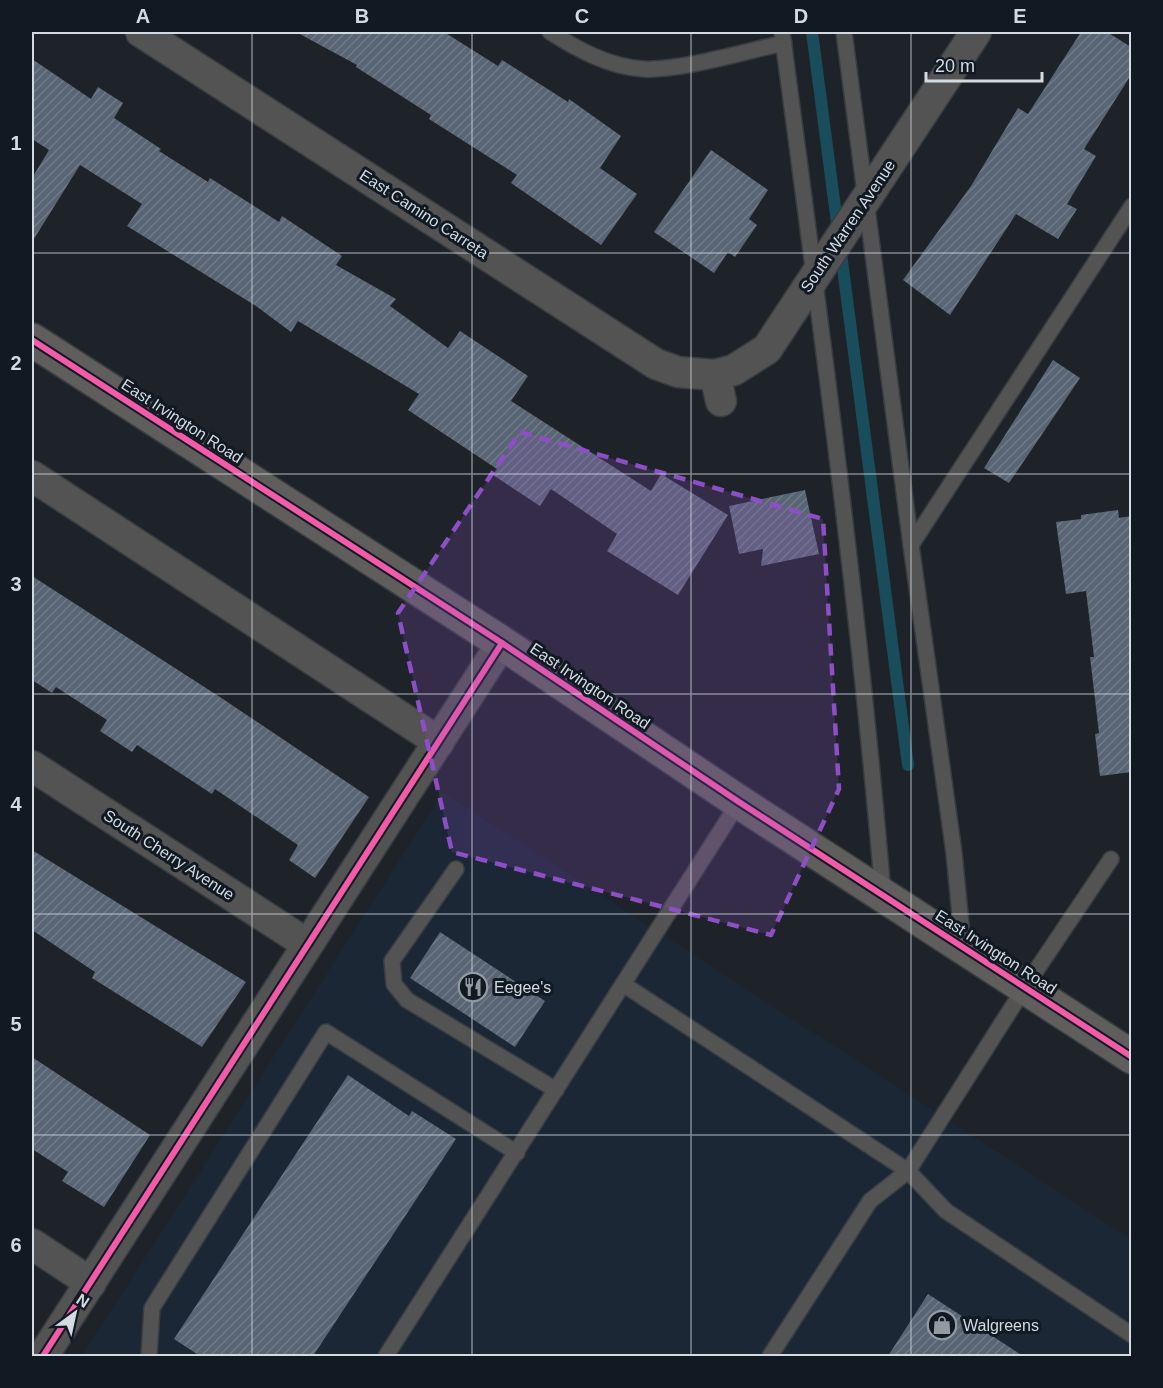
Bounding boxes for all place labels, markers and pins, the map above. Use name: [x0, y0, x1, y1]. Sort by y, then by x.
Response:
restaurant icon: Eegee's: [457, 971, 489, 1003]
place label: Eegee's: [494, 979, 551, 996]
shop icon: Walgreens: [926, 1309, 958, 1341]
place label: Walgreens: [963, 1317, 1039, 1334]

